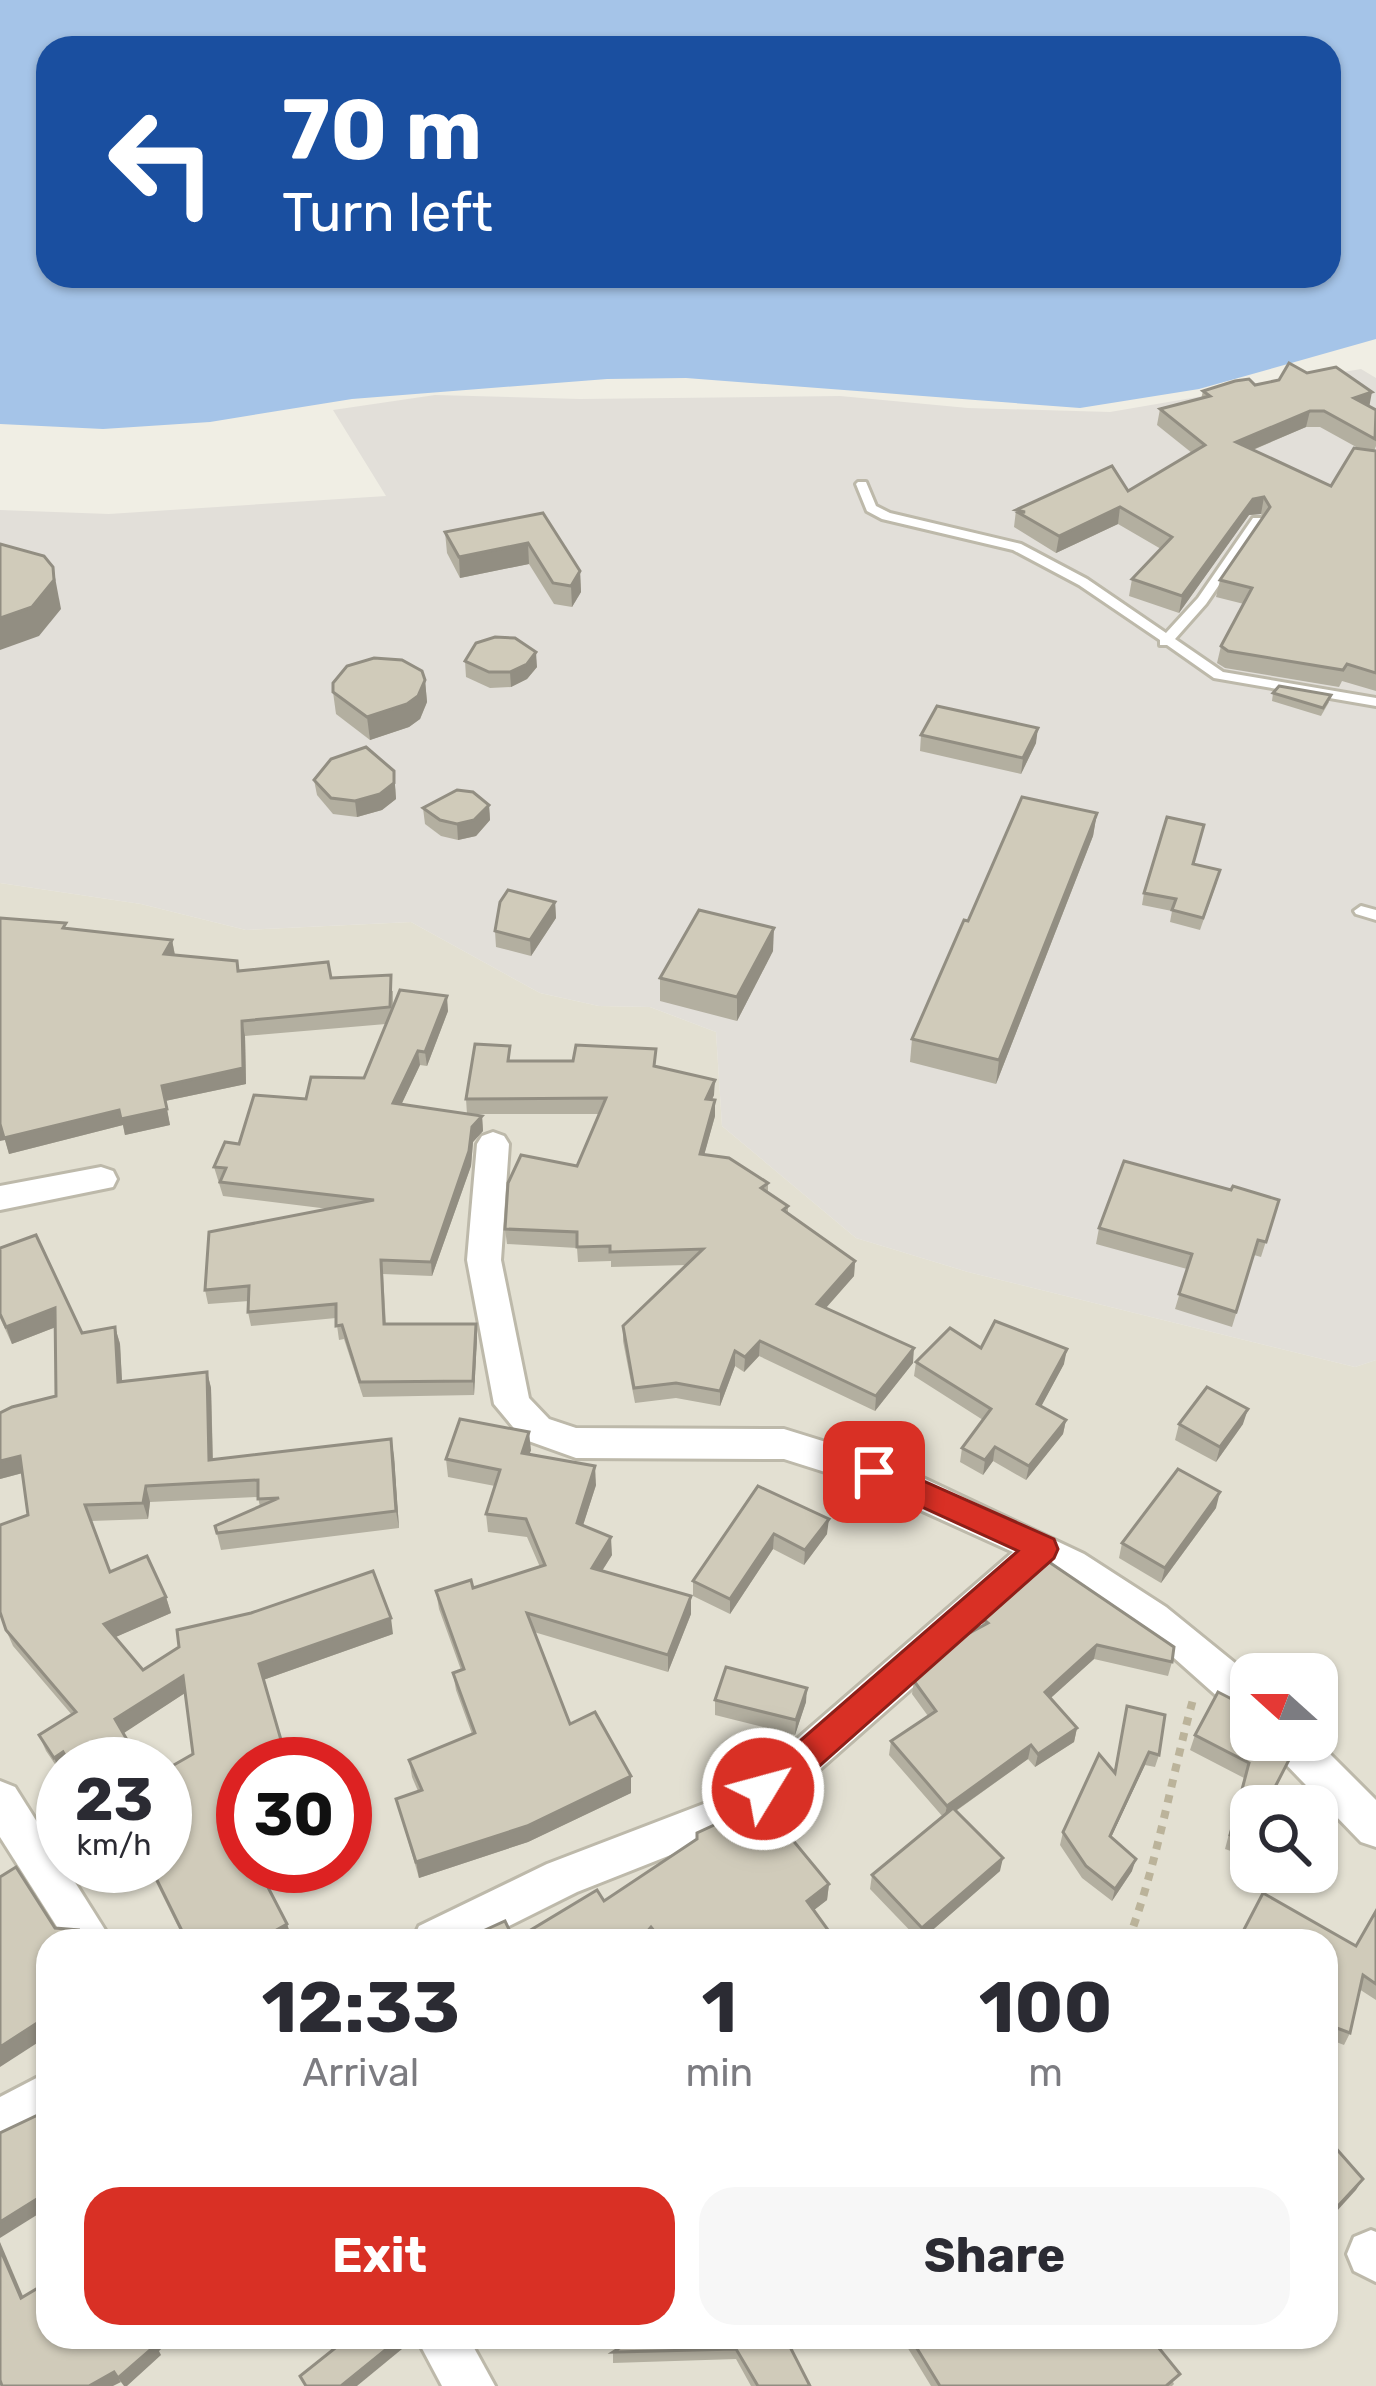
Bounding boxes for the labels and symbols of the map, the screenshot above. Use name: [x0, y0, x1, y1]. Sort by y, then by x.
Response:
pin: [823, 1421, 925, 1523]
north arrow: [1230, 1653, 1338, 1761]
position arrow: [700, 1726, 826, 1852]
speed limit sign: 30: [216, 1737, 372, 1893]

